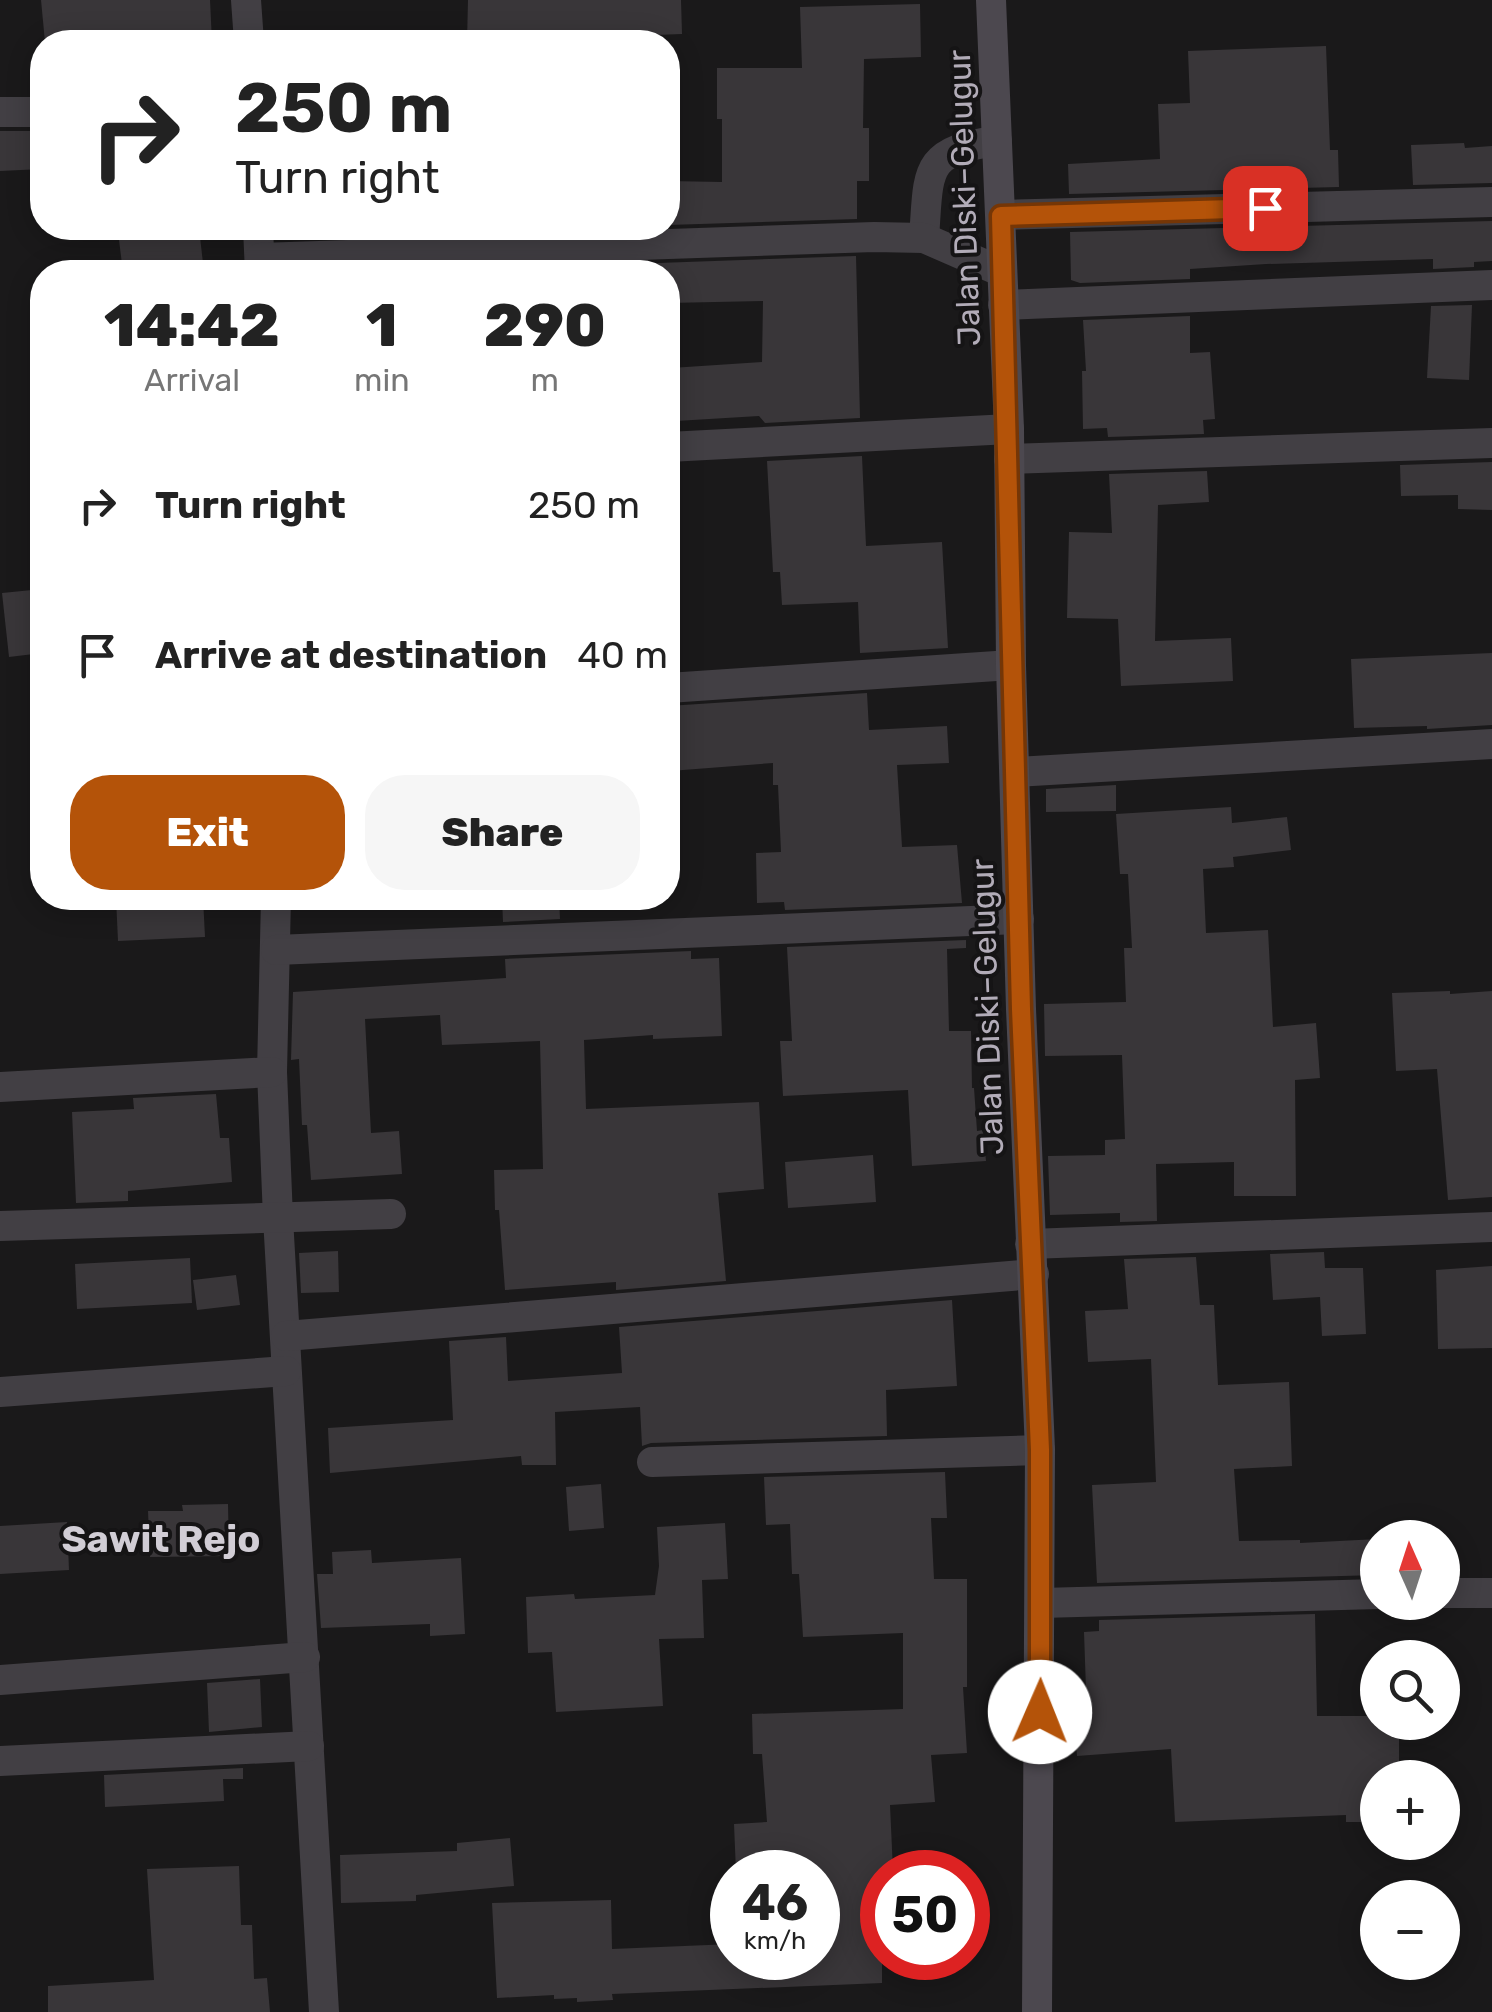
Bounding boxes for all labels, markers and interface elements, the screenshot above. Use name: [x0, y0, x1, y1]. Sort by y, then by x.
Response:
street label: Jalan Diski–Gelugur: [940, 49, 988, 347]
text: 250 m: [235, 67, 452, 150]
icon: right: [70, 70, 200, 200]
text: Turn right: [235, 151, 439, 204]
pin: [1223, 166, 1308, 251]
icon: arrive: [1238, 181, 1293, 236]
text: 14:42: [104, 290, 280, 361]
text: 1: [366, 290, 398, 361]
text: 290: [484, 290, 606, 361]
text: Arrival: [144, 361, 240, 399]
text: min: [354, 361, 410, 399]
text: m: [531, 361, 559, 399]
icon: right: [70, 478, 125, 533]
text: Turn right: [155, 482, 346, 528]
text: 250 m: [528, 482, 640, 528]
icon: arrive: [70, 628, 125, 683]
text: Arrive at destination: [155, 632, 547, 678]
text: 40 m: [577, 632, 668, 678]
button: Exit: [70, 775, 345, 890]
button: Share: [365, 775, 640, 890]
street label: Jalan Diski–Gelugur: [963, 858, 1011, 1156]
district label: Sawit Rejo: [61, 1516, 261, 1562]
north arrow: [1360, 1520, 1460, 1620]
map controls: [1360, 1520, 1460, 1980]
button: search: [1360, 1640, 1460, 1740]
position arrow: [988, 1660, 1092, 1764]
button: +: [1360, 1760, 1460, 1860]
speed limit sign: 50: [860, 1850, 990, 1980]
text: 46: [742, 1873, 808, 1933]
button: −: [1360, 1880, 1460, 1980]
text: km/h: [744, 1926, 806, 1955]

